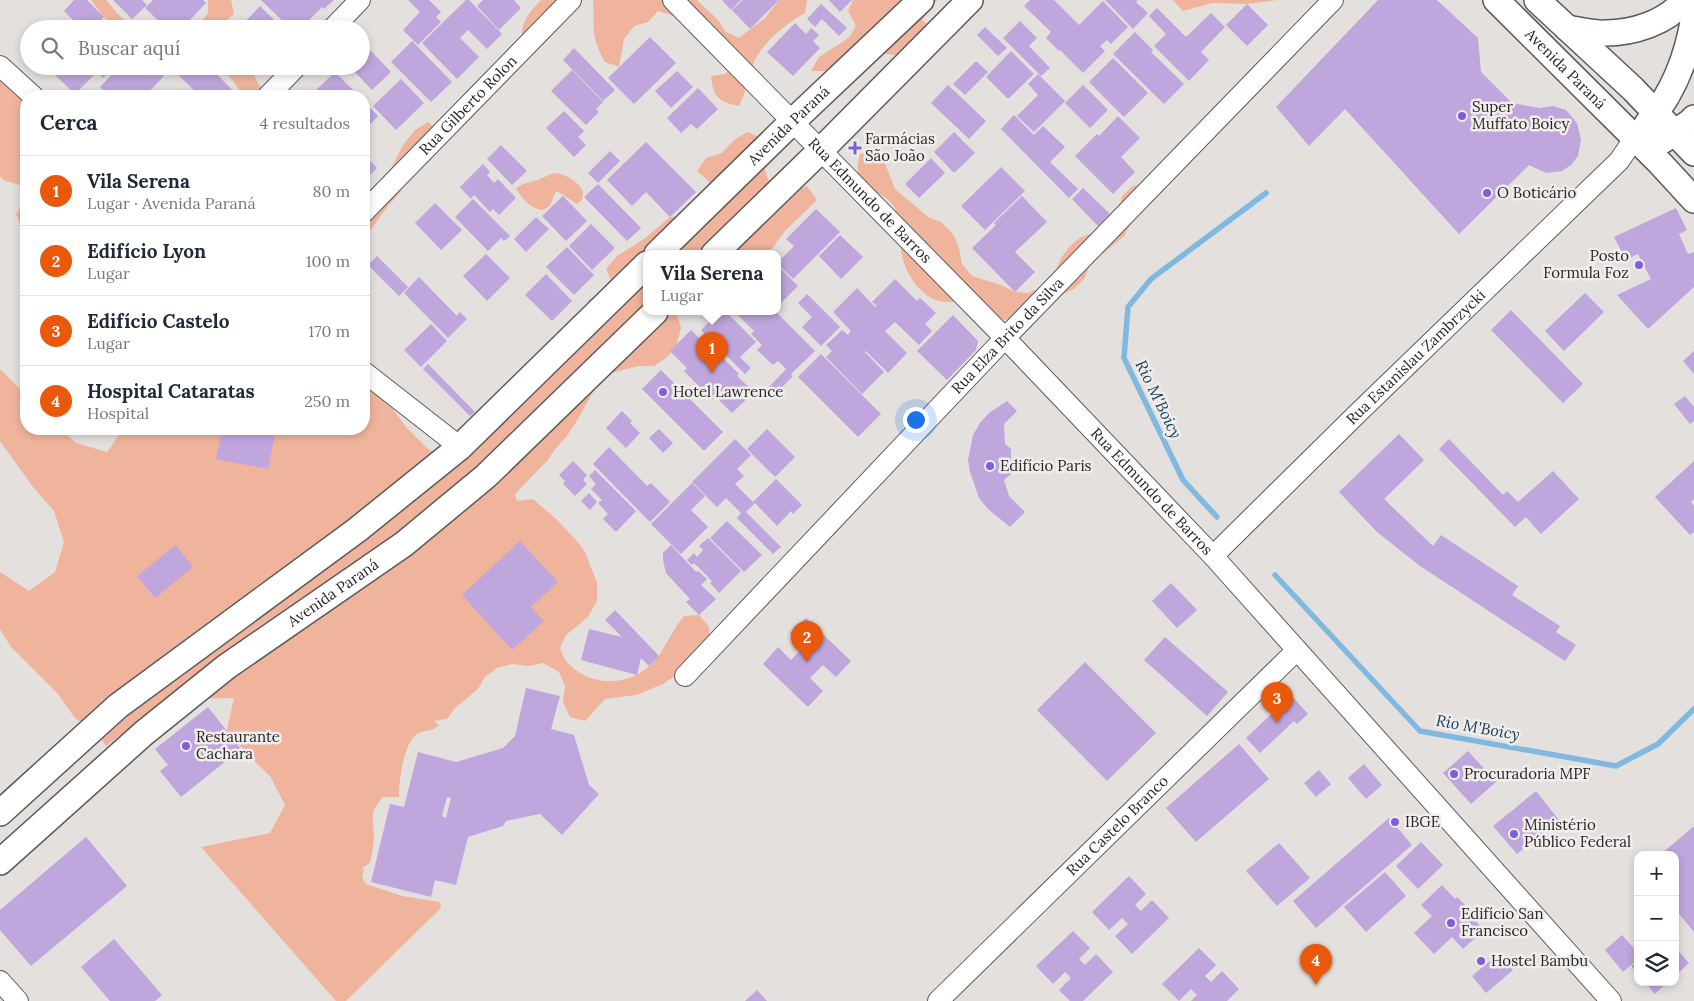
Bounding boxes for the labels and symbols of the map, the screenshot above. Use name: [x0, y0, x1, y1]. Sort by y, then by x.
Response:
street label: Avenida Paraná: [1521, 24, 1611, 113]
street label: Rua Gilberto Rolon: [415, 51, 521, 159]
street label: Avenida Paraná: [743, 81, 834, 170]
place label: Super Muffato Boicy: [1472, 97, 1569, 133]
marker: Super Muffato Boicy: [1456, 110, 1468, 122]
place label: Farmácias São João: [865, 129, 935, 165]
street label: Rua Edmundo de Barros: [804, 133, 936, 267]
marker: Farmácias São João: [849, 142, 861, 154]
place label: O Boticário: [1497, 183, 1576, 202]
marker: O Boticário: [1481, 187, 1493, 199]
place label: Posto Formula Foz: [1543, 246, 1629, 282]
marker: Posto Formula Foz: [1633, 259, 1645, 271]
street label: Rua Elza Brito da Silva: [947, 273, 1068, 398]
street label: Rua Estanislau Zambrzycki: [1342, 285, 1489, 428]
pin: 1: [696, 332, 728, 373]
water label: Rio M'Boicy: [1131, 357, 1187, 441]
place label: Hotel Lawrence: [673, 382, 783, 401]
marker: Hotel Lawrence: [657, 386, 669, 398]
your location: [903, 407, 929, 433]
street label: Rua Edmundo de Barros: [1087, 424, 1217, 559]
place label: Edifício Paris: [1000, 456, 1092, 475]
marker: Edifício Paris: [984, 460, 996, 472]
street label: Avenida Paraná: [283, 554, 382, 631]
pin: 2: [791, 621, 823, 662]
pin: 3: [1261, 682, 1293, 723]
water label: Rio M'Boicy: [1435, 710, 1521, 744]
place label: Restaurante Cachara: [196, 727, 280, 763]
marker: Restaurante Cachara: [180, 740, 192, 752]
place label: Procuradoria MPF: [1464, 764, 1590, 783]
marker: Procuradoria MPF: [1448, 768, 1460, 780]
street label: Rua Castelo Branco: [1062, 771, 1172, 879]
place label: IBGE: [1405, 812, 1440, 831]
place label: Ministério Público Federal: [1524, 815, 1631, 851]
marker: IBGE: [1389, 816, 1401, 828]
marker: Ministério Público Federal: [1508, 828, 1520, 840]
place label: Edifício San Francisco: [1461, 904, 1544, 940]
marker: Edifício San Francisco: [1445, 917, 1457, 929]
pin: 4: [1300, 944, 1332, 985]
place label: Hostel Bambu: [1491, 951, 1588, 970]
marker: Hostel Bambu: [1475, 955, 1487, 967]

